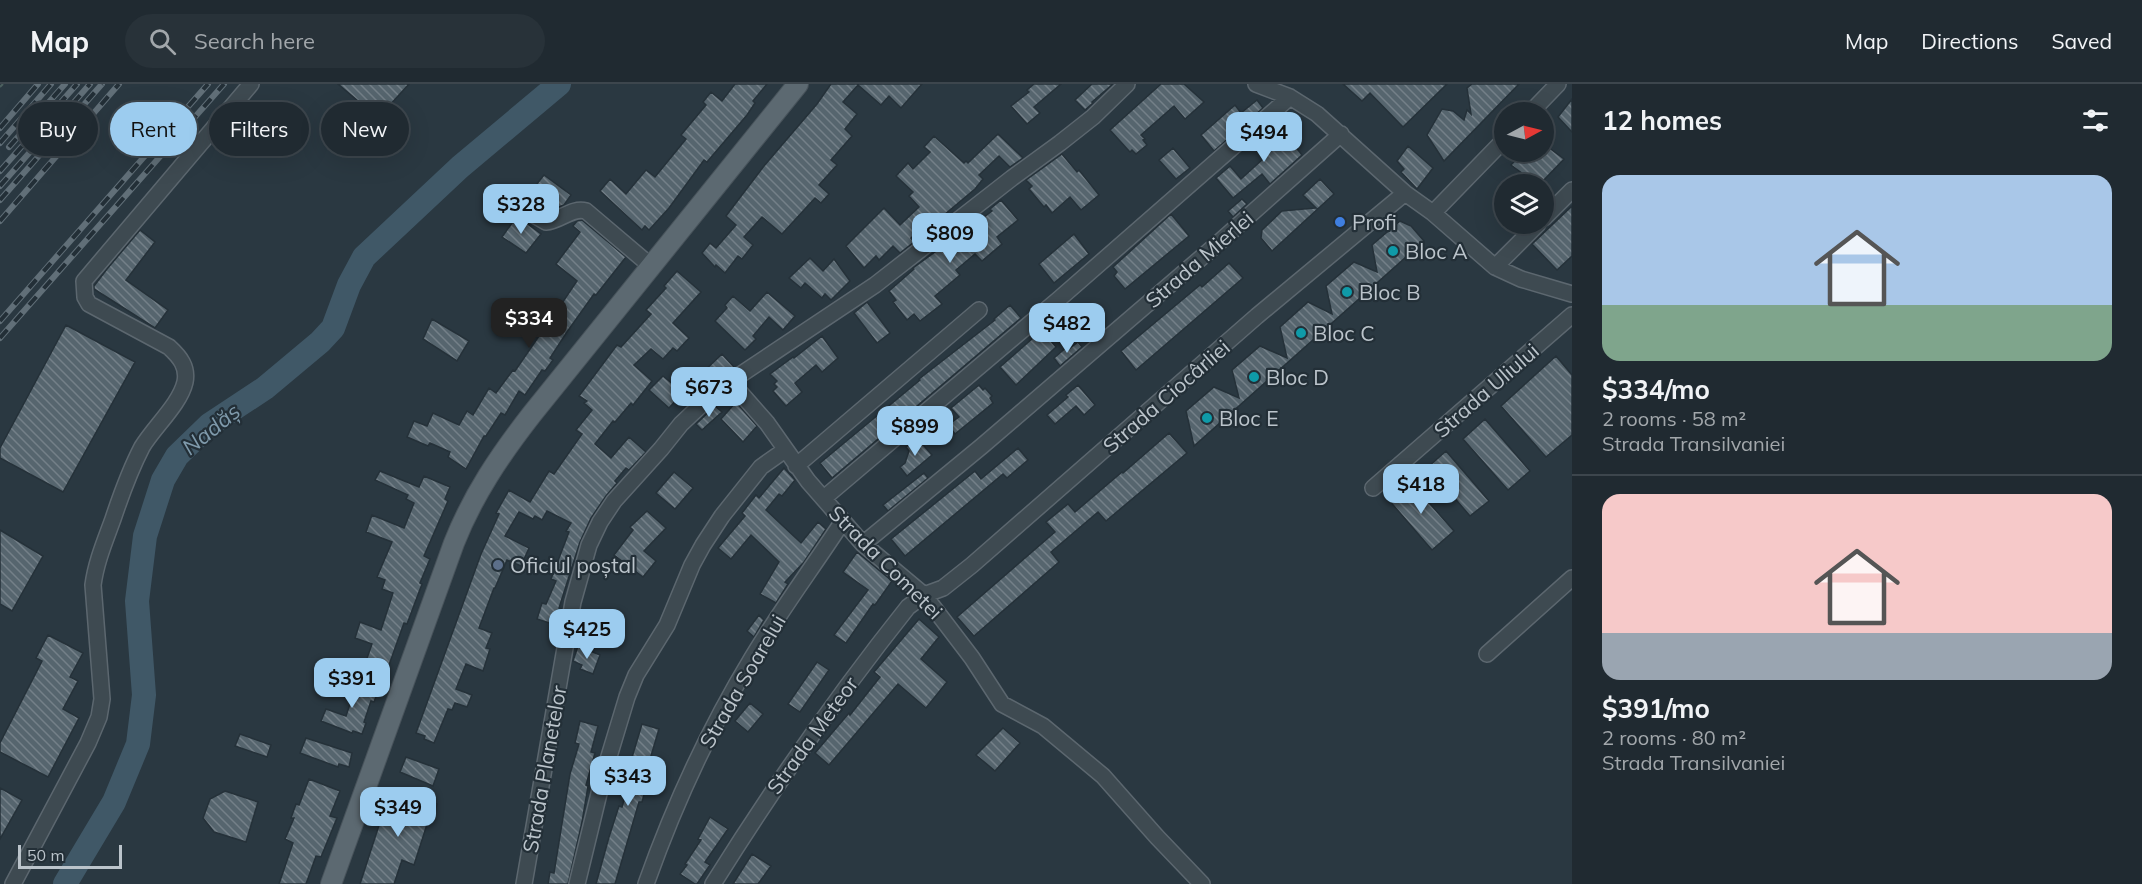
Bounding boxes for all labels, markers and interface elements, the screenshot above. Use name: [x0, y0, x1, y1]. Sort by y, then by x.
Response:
search box: [125, 14, 545, 68]
text: Map: [30, 24, 89, 59]
icon: search: [146, 25, 179, 58]
text: Search here: [194, 27, 315, 55]
text: Map: [1845, 28, 1888, 54]
text: Directions: [1921, 28, 2018, 54]
text: Saved: [2051, 28, 2112, 54]
chip: Buy: [18, 102, 98, 156]
chip: Rent: [110, 102, 197, 156]
chip: Filters: [209, 102, 309, 156]
chip: New: [321, 102, 409, 156]
north arrow: [1494, 102, 1554, 162]
map controls: [1494, 102, 1554, 234]
text: 12 homes: [1602, 104, 1722, 137]
icon: filters: [2079, 104, 2112, 137]
pin: $494: [1228, 112, 1300, 163]
text: $494: [1240, 119, 1288, 144]
button: layers: [1494, 174, 1554, 234]
pin: $328: [485, 184, 557, 235]
text: $328: [497, 191, 545, 216]
street label: Strada Mierlei: [1140, 205, 1258, 313]
place label: Profi: [1352, 209, 1397, 235]
pin: $809: [914, 213, 986, 264]
icon: home: [1803, 214, 1911, 322]
marker: Profi: [1333, 215, 1347, 229]
text: $809: [926, 220, 974, 245]
place label: Bloc A: [1405, 238, 1468, 264]
marker: Bloc A: [1386, 244, 1400, 258]
place label: Bloc B: [1359, 279, 1420, 305]
marker: Bloc B: [1340, 285, 1354, 299]
pin: $334: [493, 298, 565, 349]
pin: $482: [1031, 303, 1103, 354]
text: $334: [505, 305, 553, 330]
text: $482: [1043, 310, 1091, 335]
place label: Bloc C: [1313, 320, 1375, 346]
marker: Bloc C: [1294, 326, 1308, 340]
street label: Strada Ciocârliei: [1097, 334, 1235, 458]
street label: Strada Uliului: [1428, 337, 1544, 443]
place label: Bloc D: [1266, 364, 1329, 390]
pin: $673: [673, 367, 745, 418]
marker: Bloc D: [1247, 370, 1261, 384]
text: $334/mo: [1602, 373, 1710, 406]
text: $673: [685, 374, 733, 399]
water label: Nadăș: [176, 397, 246, 461]
place label: Bloc E: [1219, 405, 1279, 431]
pin: $899: [879, 406, 951, 457]
text: 2 rooms · 58 m²: [1602, 406, 1746, 431]
marker: Bloc E: [1200, 411, 1214, 425]
text: $899: [891, 413, 939, 438]
text: Strada Transilvaniei: [1602, 431, 1785, 456]
pin: $418: [1385, 464, 1457, 515]
text: $418: [1397, 471, 1445, 496]
street label: Strada Cometei: [824, 500, 948, 624]
icon: home: [1803, 533, 1911, 641]
place label: Oficiul poștal: [510, 552, 636, 579]
marker: Oficiul poștal: [491, 558, 505, 572]
pin: $425: [551, 609, 623, 660]
street label: Strada Soarelui: [693, 610, 791, 752]
text: $425: [563, 616, 611, 641]
pin: $391: [316, 658, 388, 709]
text: $391: [328, 665, 376, 690]
street label: Strada Meteor: [761, 671, 864, 799]
street label: Strada Planetelor: [516, 683, 572, 855]
text: $391/mo: [1602, 692, 1710, 725]
text: 2 rooms · 80 m²: [1602, 725, 1746, 750]
text: Strada Transilvaniei: [1602, 750, 1785, 775]
pin: $343: [592, 756, 664, 807]
text: $343: [604, 763, 652, 788]
pin: $349: [362, 787, 434, 838]
text: $349: [374, 794, 422, 819]
scale bar: [18, 842, 122, 870]
text: 50 m: [27, 845, 64, 865]

